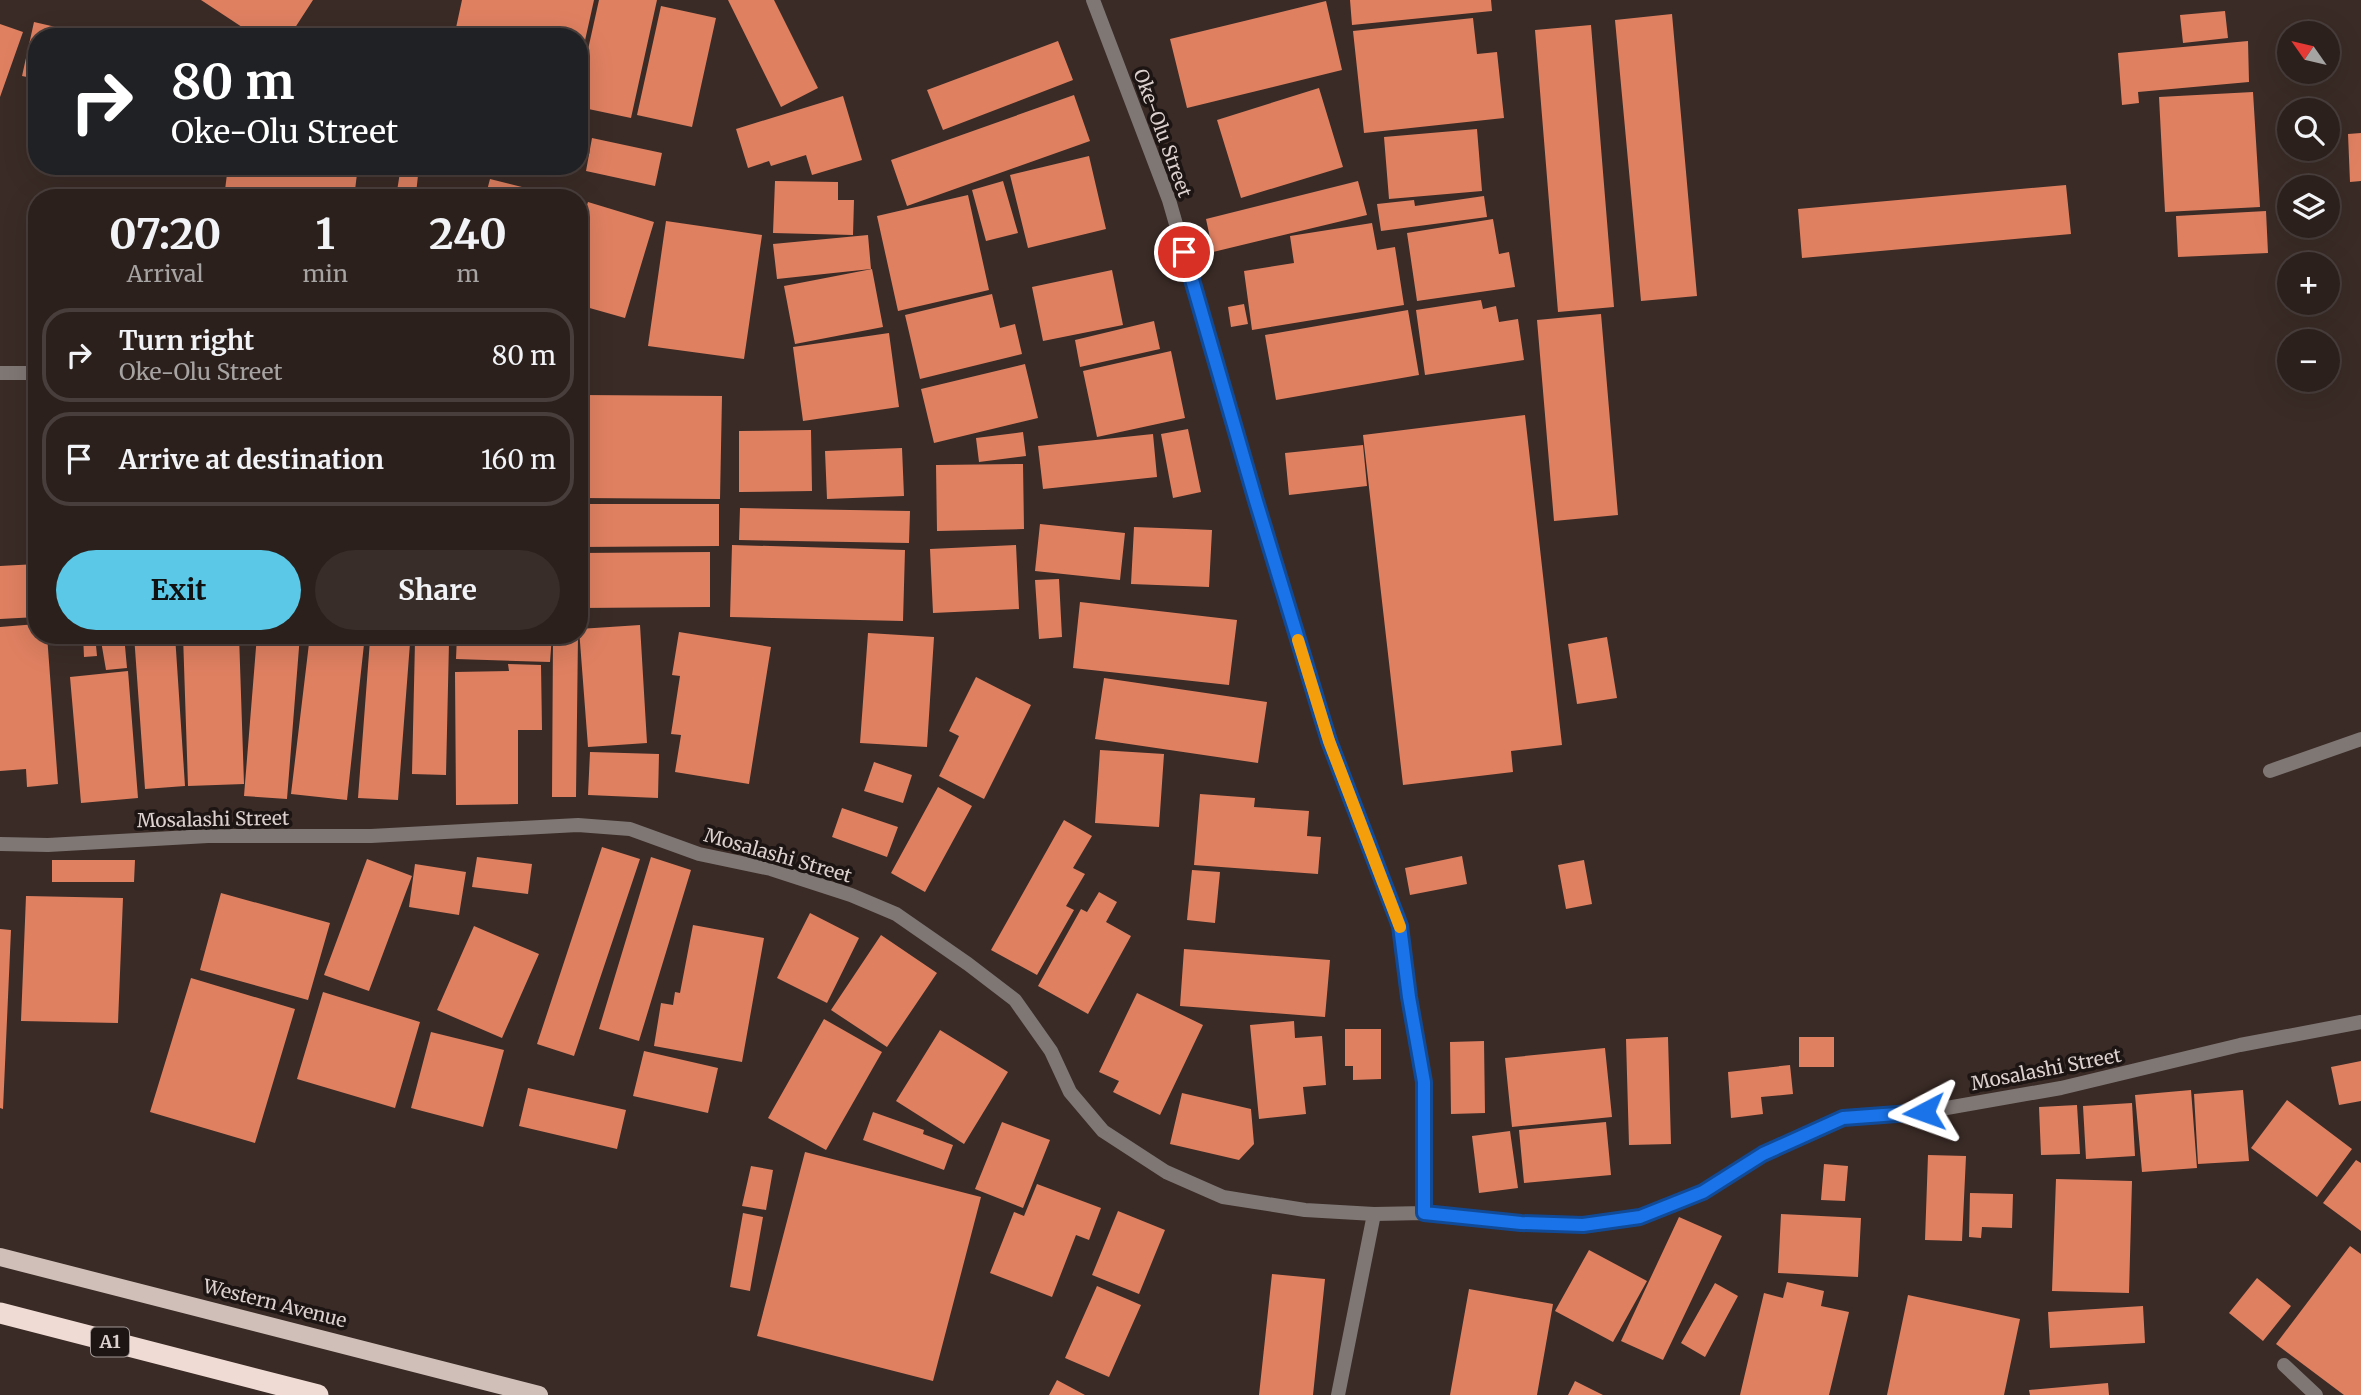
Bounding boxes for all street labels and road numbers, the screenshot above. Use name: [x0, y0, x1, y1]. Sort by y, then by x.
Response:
street label: Oke-Olu Street: [1129, 65, 1198, 201]
street label: Mosalashi Street: [137, 806, 290, 832]
street label: Mosalashi Street: [701, 822, 855, 888]
street label: Mosalashi Street: [1969, 1043, 2124, 1095]
street label: Western Avenue: [200, 1273, 349, 1332]
road number: A1: [91, 1328, 129, 1357]

